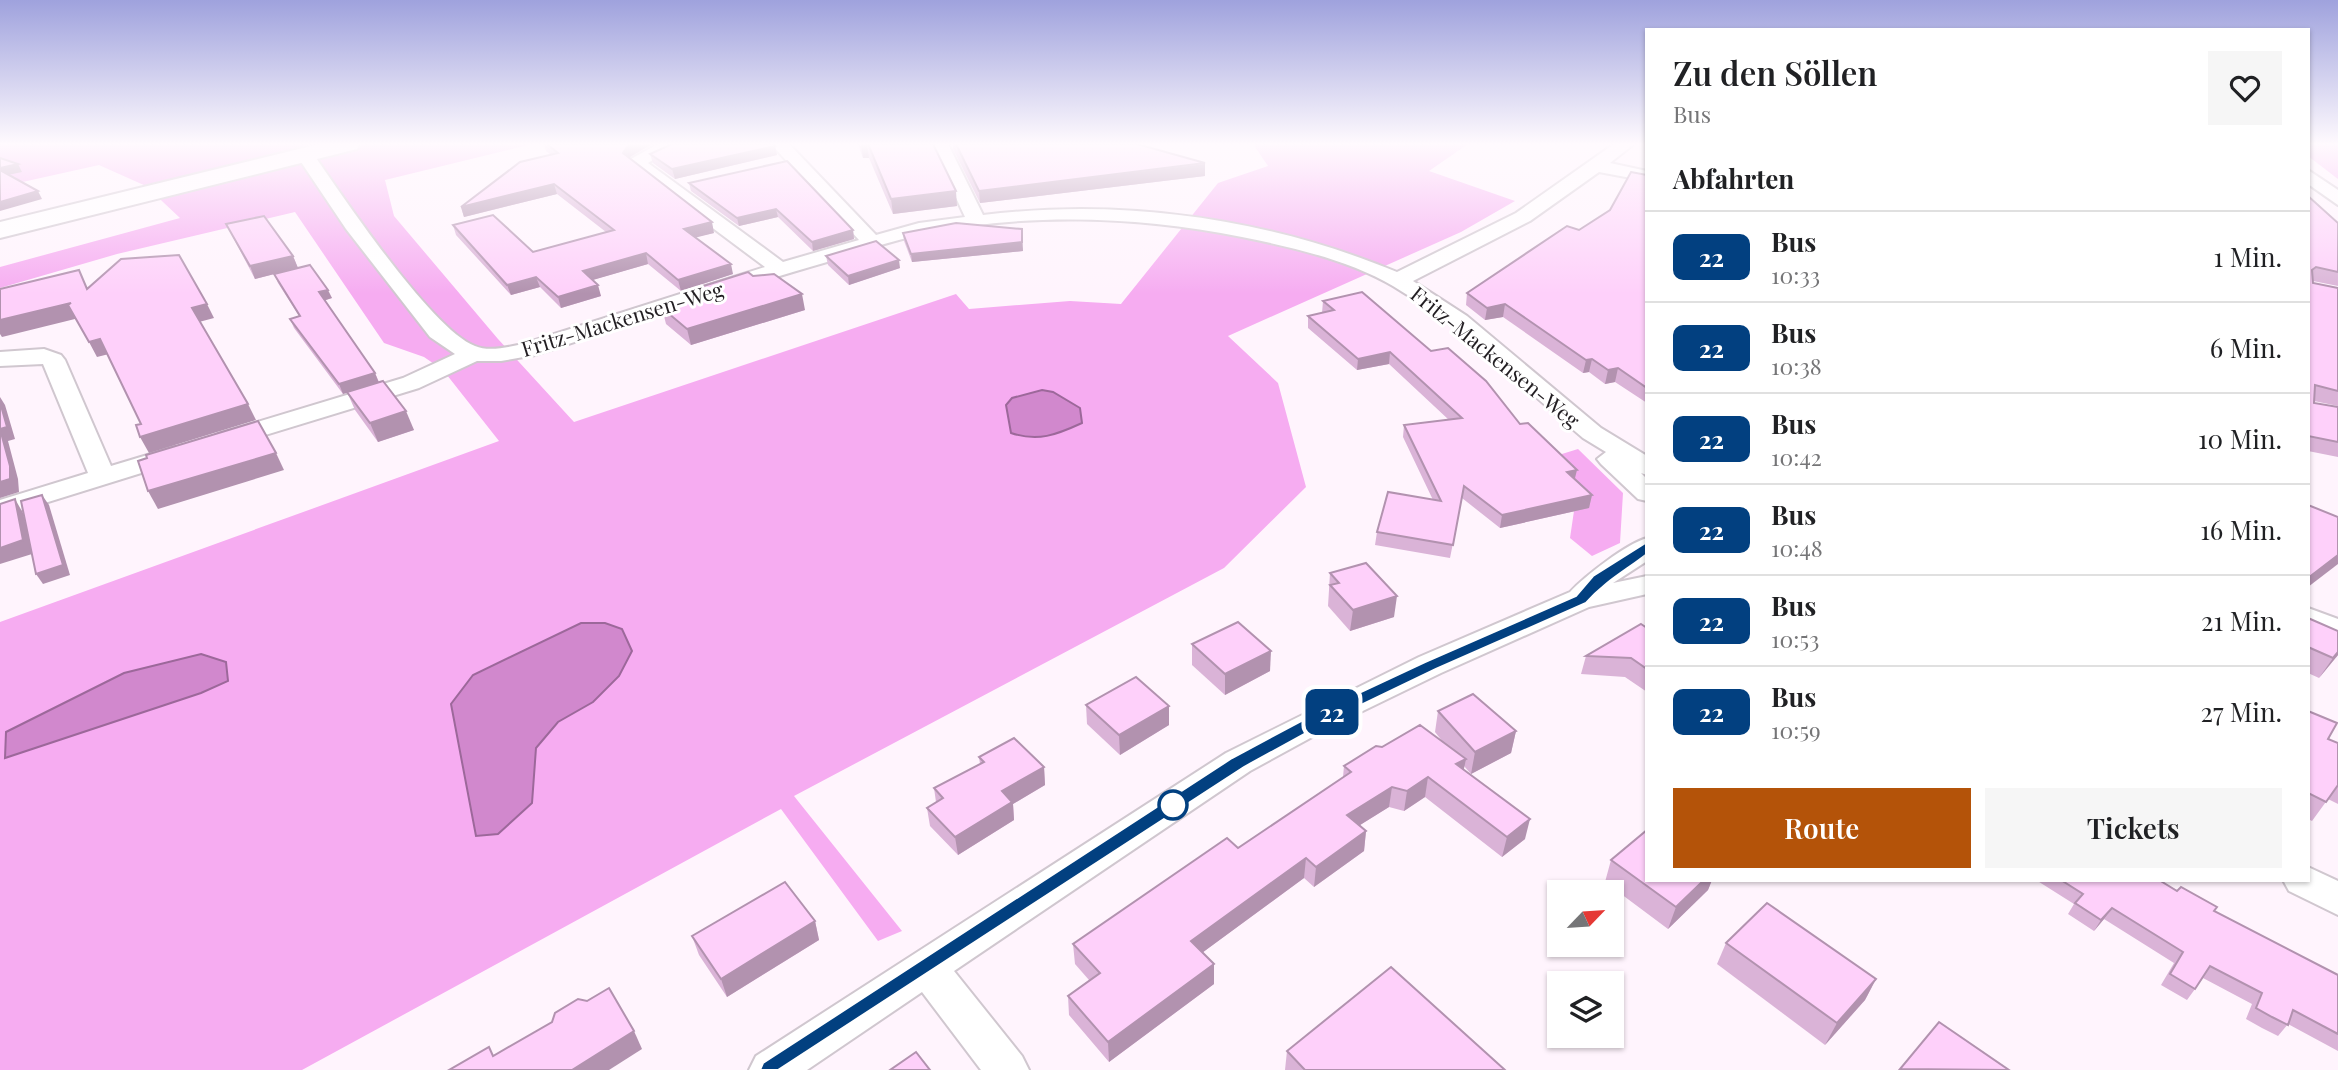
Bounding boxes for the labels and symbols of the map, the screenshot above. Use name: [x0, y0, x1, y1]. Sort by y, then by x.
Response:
street label: Fritz-Mackensen-Weg: [517, 274, 727, 362]
street label: Fritz-Mackensen-Weg: [1406, 279, 1586, 433]
line badge: 22: [1300, 689, 1364, 735]
unlabelled marker: [1158, 790, 1188, 820]
north arrow: [1547, 880, 1624, 957]

